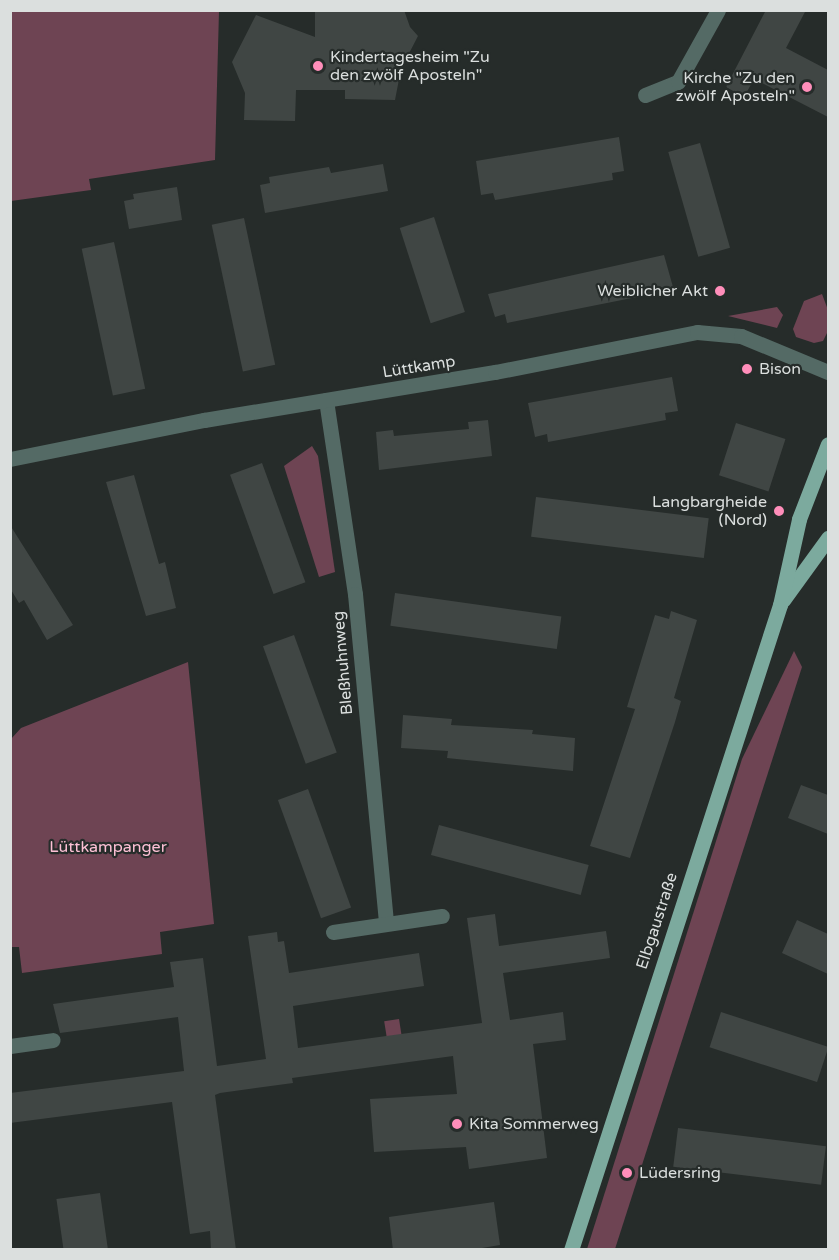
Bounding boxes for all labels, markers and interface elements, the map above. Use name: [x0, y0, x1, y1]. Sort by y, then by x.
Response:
place label: Kindertagesheim "Zu den zwölf Aposteln": [330, 47, 490, 85]
marker: Kindertagesheim "Zu den zwölf Aposteln": [311, 59, 325, 73]
place label: Kirche "Zu den zwölf Aposteln": [676, 68, 795, 106]
marker: Kirche "Zu den zwölf Aposteln": [800, 80, 814, 94]
place label: Weiblicher Akt: [597, 281, 708, 301]
marker: Weiblicher Akt: [713, 284, 727, 298]
street label: Lüttkamp: [381, 352, 457, 382]
place label: Bison: [759, 359, 801, 379]
marker: Bison: [740, 362, 754, 376]
place label: Langbargheide (Nord): [652, 492, 767, 530]
marker: Langbargheide (Nord): [772, 504, 786, 518]
street label: Bleßhuhnweg: [329, 610, 357, 716]
park label: Lüttkampanger: [49, 837, 167, 857]
street label: Elbgaustraße: [632, 870, 682, 972]
place label: Kita Sommerweg: [469, 1114, 599, 1134]
marker: Kita Sommerweg: [450, 1117, 464, 1131]
place label: Lüdersring: [639, 1163, 721, 1183]
marker: Lüdersring: [620, 1166, 634, 1180]

